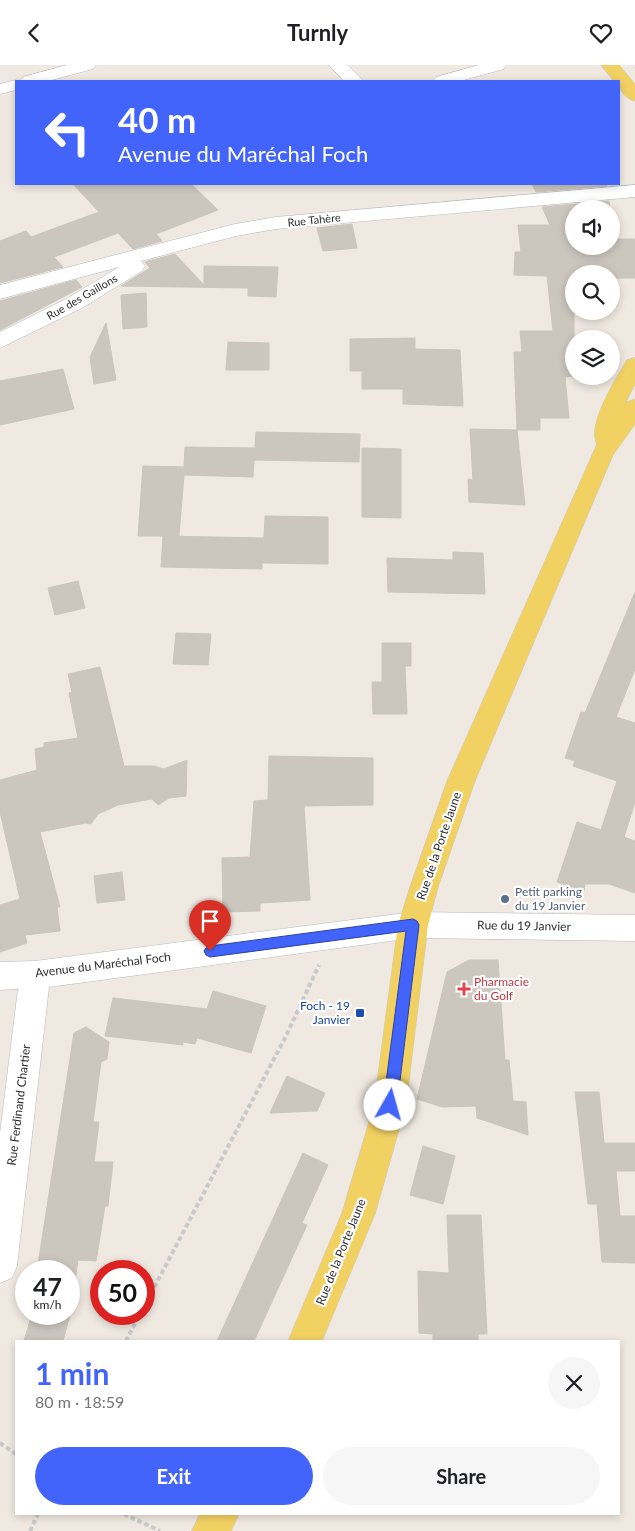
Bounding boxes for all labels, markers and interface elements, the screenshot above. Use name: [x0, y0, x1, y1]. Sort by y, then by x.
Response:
icon: back: [20, 19, 48, 47]
text: Turnly: [287, 19, 348, 46]
icon: heart: [587, 19, 615, 47]
text: 40 m: [118, 98, 196, 140]
icon: left: [35, 100, 100, 165]
text: Avenue du Maréchal Foch: [118, 140, 368, 167]
map controls: [565, 200, 620, 385]
button: sound: [565, 200, 620, 255]
street label: Rue Tahère: [287, 210, 341, 229]
button: search: [565, 265, 620, 320]
street label: Rue des Gaillons: [44, 271, 120, 322]
button: layers: [565, 330, 620, 385]
street label: Rue de la Porte Jaune: [413, 790, 464, 902]
place label: Petit parking du 19 Janvier: [515, 884, 586, 913]
marker: Petit parking du 19 Janvier: [499, 893, 511, 905]
pin: [189, 900, 231, 951]
icon: arrive: [196, 907, 224, 935]
street label: Rue du 19 Janvier: [477, 917, 572, 934]
street label: Avenue du Maréchal Foch: [34, 949, 172, 980]
place label: Pharmacie du Golf: [474, 974, 529, 1003]
marker: Pharmacie du Golf: [458, 983, 470, 995]
place label: Foch - 19 Janvier: [300, 998, 351, 1027]
marker: Foch - 19 Janvier: [354, 1007, 366, 1019]
street label: Rue Ferdinand Chartier: [4, 1043, 33, 1166]
position arrow: [363, 1078, 415, 1130]
street label: Rue de la Porte Jaune: [312, 1196, 369, 1307]
speed limit sign: 50: [90, 1260, 155, 1325]
text: 47: [33, 1271, 62, 1301]
text: km/h: [33, 1297, 62, 1312]
text: 1 min: [35, 1355, 109, 1391]
button: close: [548, 1357, 600, 1409]
text: 80 m · 18:59: [35, 1392, 124, 1411]
button: Exit: [35, 1447, 313, 1505]
button: Share: [323, 1447, 600, 1505]

